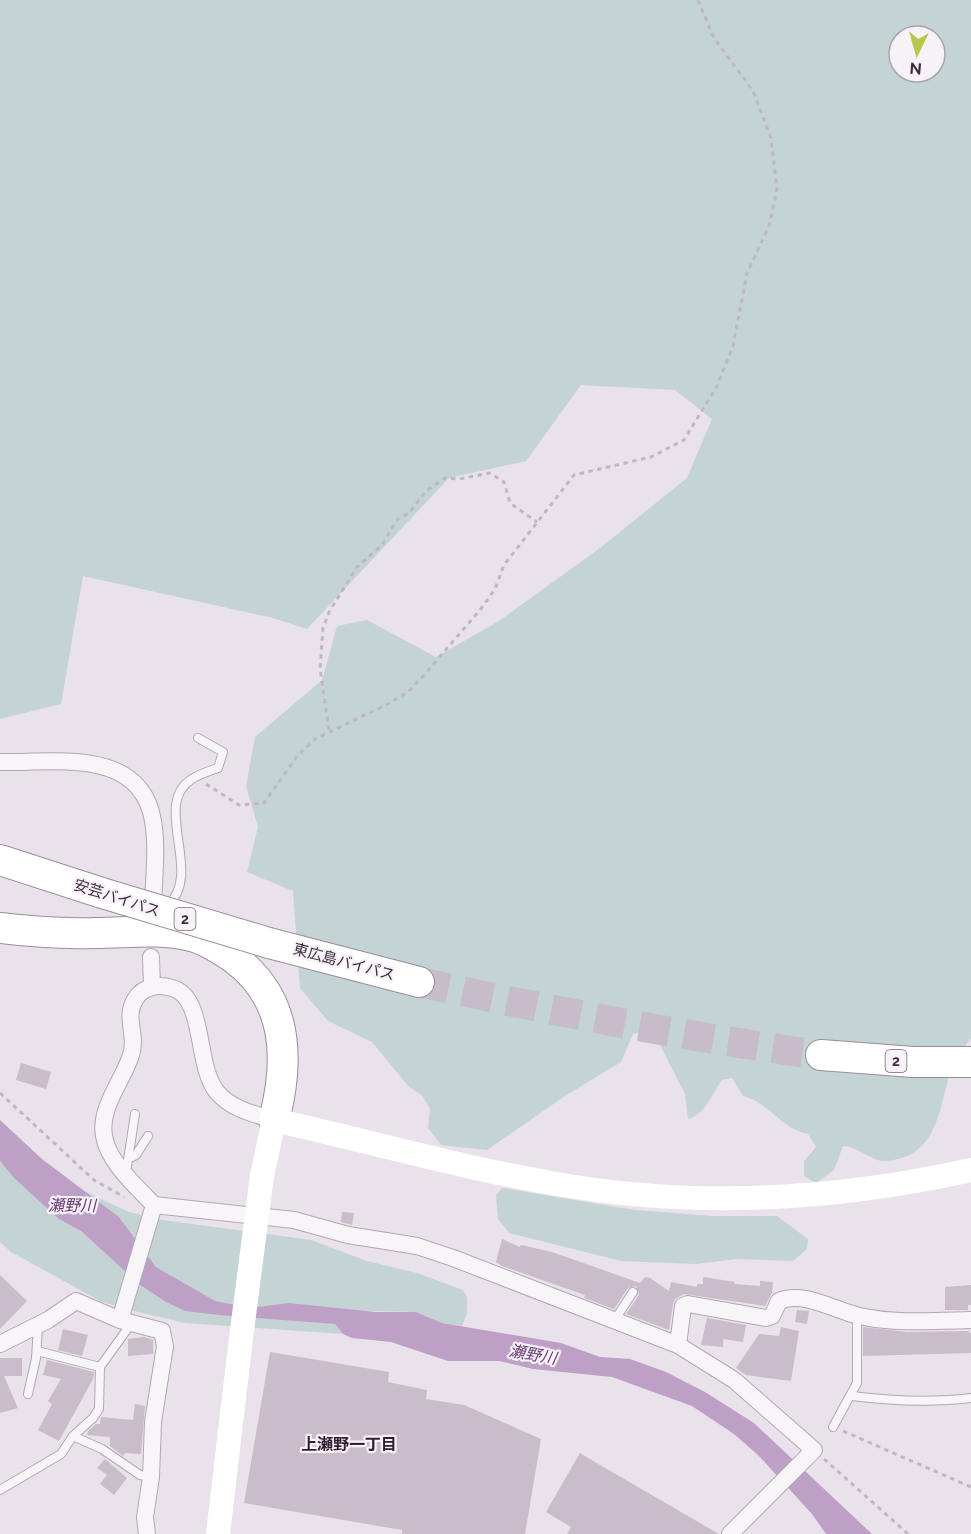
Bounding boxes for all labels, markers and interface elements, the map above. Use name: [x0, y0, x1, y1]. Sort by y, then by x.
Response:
north arrow: [887, 24, 947, 84]
text: N: [909, 58, 923, 78]
street label: 安芸バイパス: [72, 876, 162, 920]
road number: 2: [174, 908, 195, 930]
street label: 東広島バイパス: [291, 940, 397, 984]
road number: 2: [886, 1050, 906, 1072]
water label: 瀬野川: [48, 1196, 98, 1215]
water label: 瀬野川: [508, 1341, 560, 1368]
district label: 上瀬野一丁目: [301, 1435, 397, 1454]

